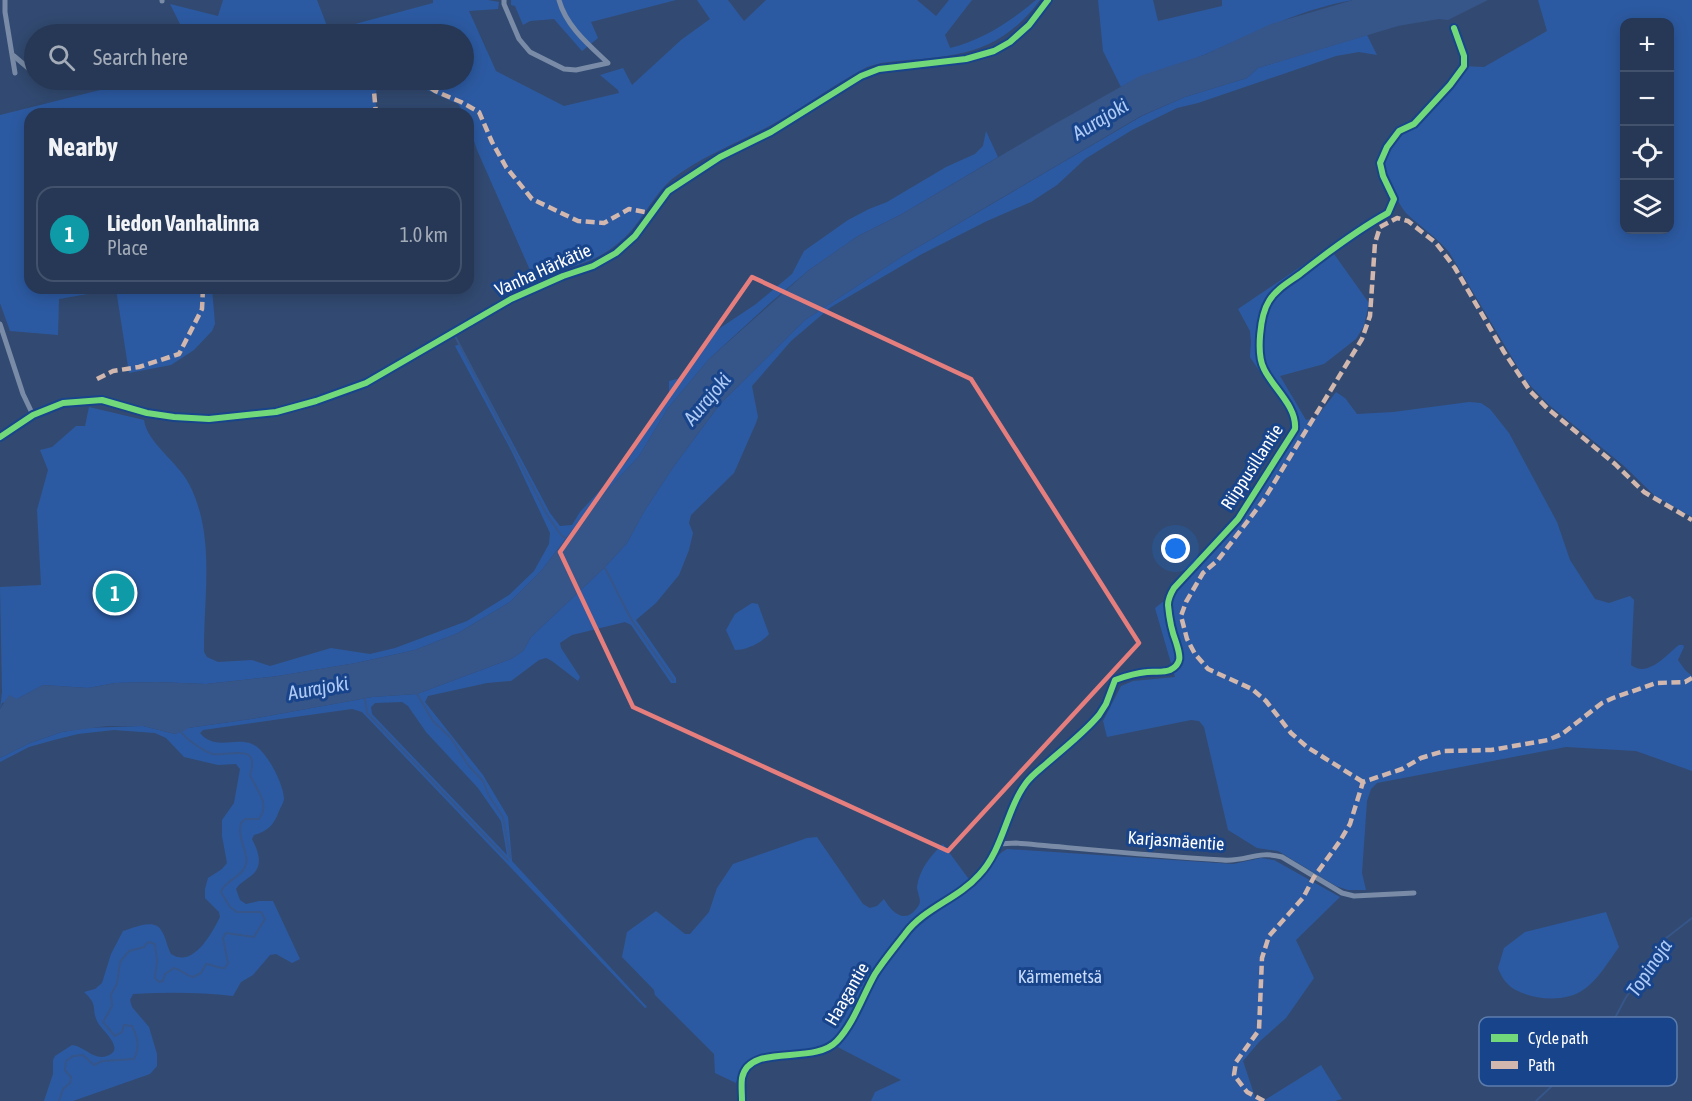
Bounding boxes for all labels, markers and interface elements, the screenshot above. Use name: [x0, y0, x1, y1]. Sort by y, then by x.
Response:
map controls: [1620, 18, 1674, 234]
button: +: [1620, 18, 1674, 72]
search box: [24, 24, 474, 90]
icon: search: [45, 41, 78, 74]
text: Search here: [93, 44, 188, 70]
button: −: [1620, 72, 1674, 126]
water label: Aurajoki: [1067, 93, 1132, 145]
button: locate: [1620, 126, 1674, 180]
text: Nearby: [48, 132, 118, 162]
button: layers: [1620, 180, 1674, 234]
text: Liedon Vanhalinna: [107, 210, 259, 236]
text: 1: [65, 223, 74, 246]
text: 1.0 km: [400, 223, 448, 246]
text: Place: [107, 236, 148, 259]
street label: Vanha Härkätie: [492, 239, 594, 300]
water label: Aurajoki: [678, 368, 735, 430]
street label: Riippusillantie: [1216, 420, 1287, 513]
your location: [1161, 534, 1190, 563]
pin: 1: [96, 570, 134, 616]
water label: Aurajoki: [285, 671, 350, 704]
street label: Karjasmäentie: [1127, 827, 1225, 854]
water label: Topinoja: [1621, 935, 1676, 1001]
street label: Haagantie: [820, 959, 873, 1029]
park label: Kärmemetsä: [1018, 966, 1102, 987]
legend: [1479, 1017, 1677, 1086]
text: Cycle path: [1528, 1029, 1588, 1048]
text: Path: [1528, 1056, 1555, 1074]

